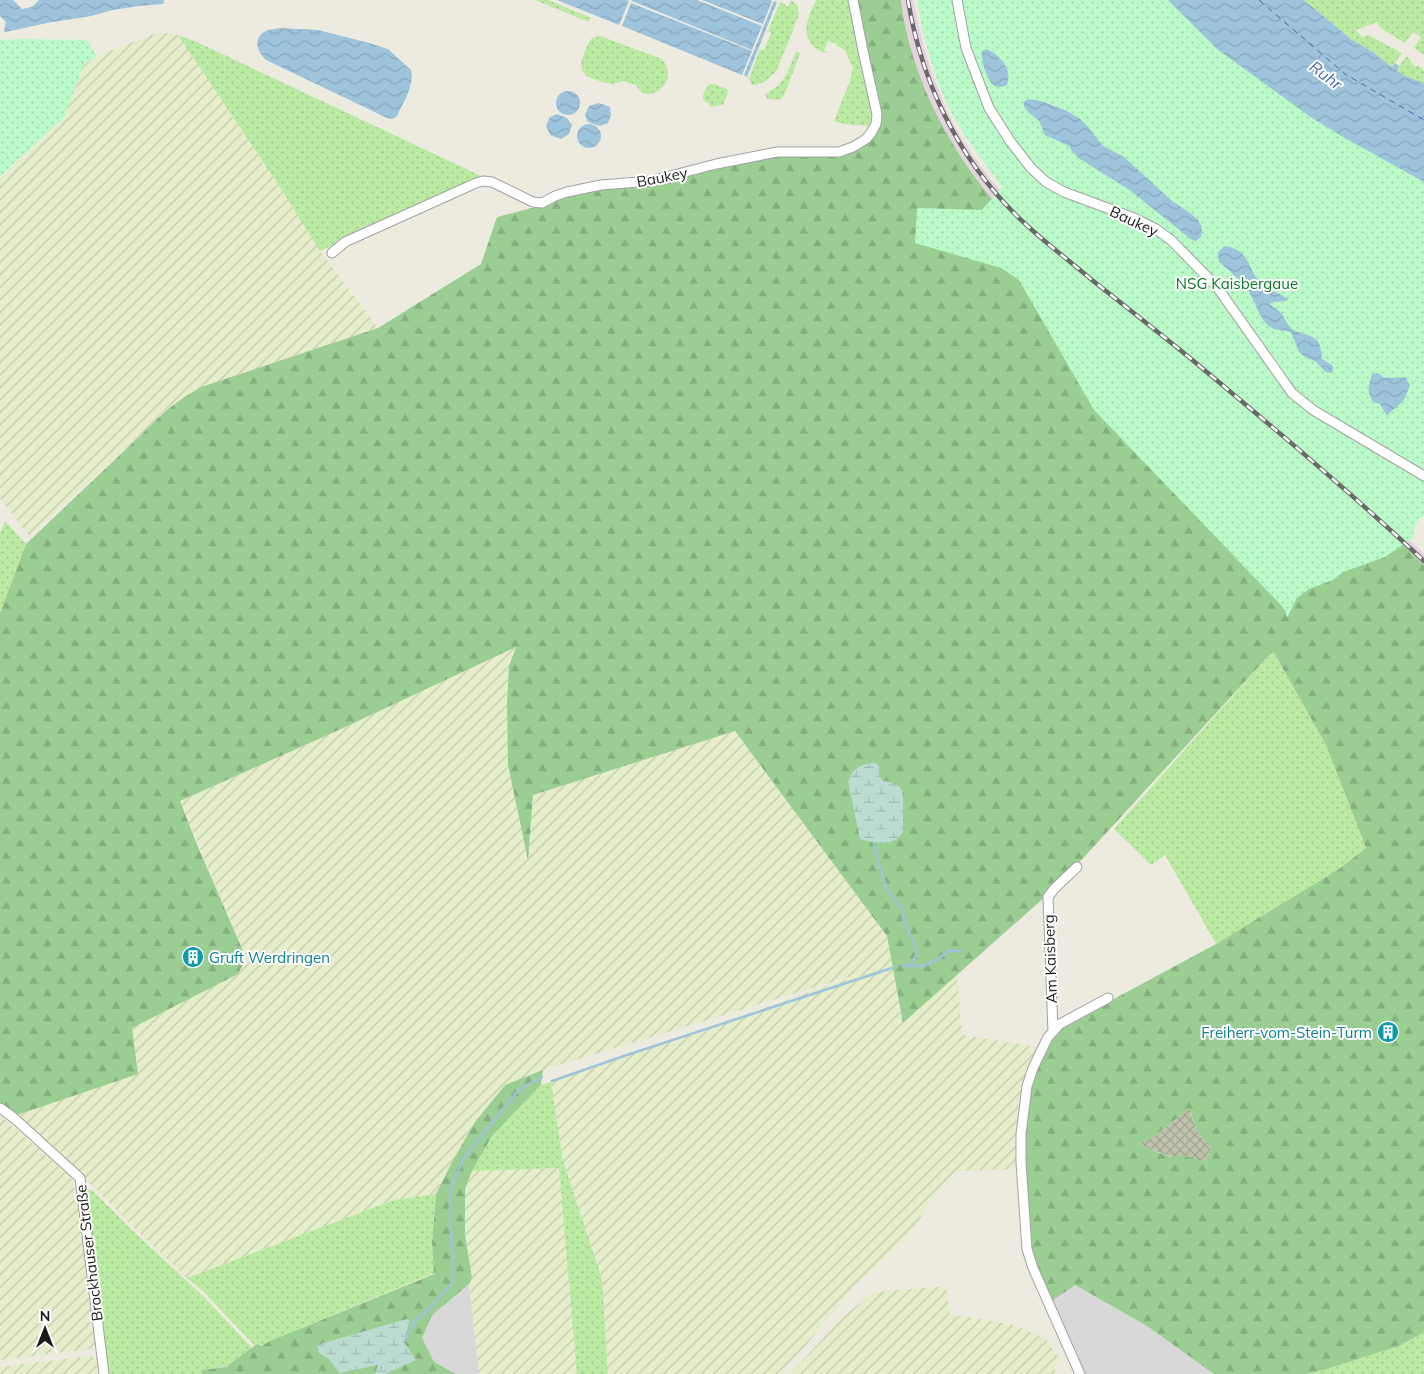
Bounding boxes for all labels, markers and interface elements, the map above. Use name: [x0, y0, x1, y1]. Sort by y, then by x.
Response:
water label: Ruhr: [1306, 56, 1347, 94]
street label: Baukey: [635, 163, 689, 191]
street label: Baukey: [1107, 202, 1161, 240]
park label: NSG Kaisbergaue: [1176, 274, 1298, 293]
street label: Am Kaisberg: [1039, 914, 1061, 1004]
building icon: Gruft Werdringen: [181, 945, 205, 969]
place label: Gruft Werdringen: [209, 948, 330, 967]
building icon: Freiherr-vom-Stein-Turm: [1376, 1020, 1400, 1044]
place label: Freiherr-vom-Stein-Turm: [1201, 1023, 1372, 1042]
street label: Brockhauser Straße: [71, 1184, 107, 1322]
north arrow: [20, 1304, 70, 1354]
text: N: [40, 1307, 50, 1325]

